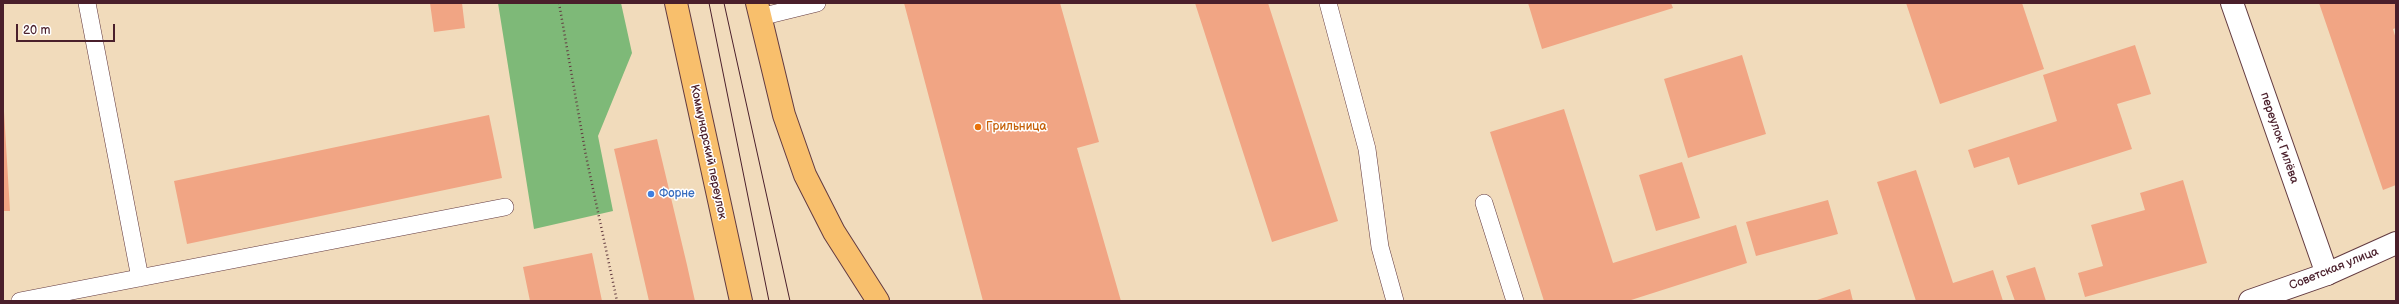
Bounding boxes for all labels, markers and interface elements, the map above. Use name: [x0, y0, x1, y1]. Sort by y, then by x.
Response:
scale bar: [18, 16, 117, 42]
text: 20 m: [23, 23, 50, 38]
street label: Коммунарский переулок: [687, 83, 729, 221]
street label: переулок Гилёва: [2257, 91, 2301, 185]
place label: Грильница: [986, 120, 1046, 134]
marker: Грильница: [973, 122, 983, 132]
place label: Форне: [659, 187, 695, 201]
marker: Форне: [646, 189, 656, 199]
street label: Советская улица: [2287, 245, 2381, 293]

